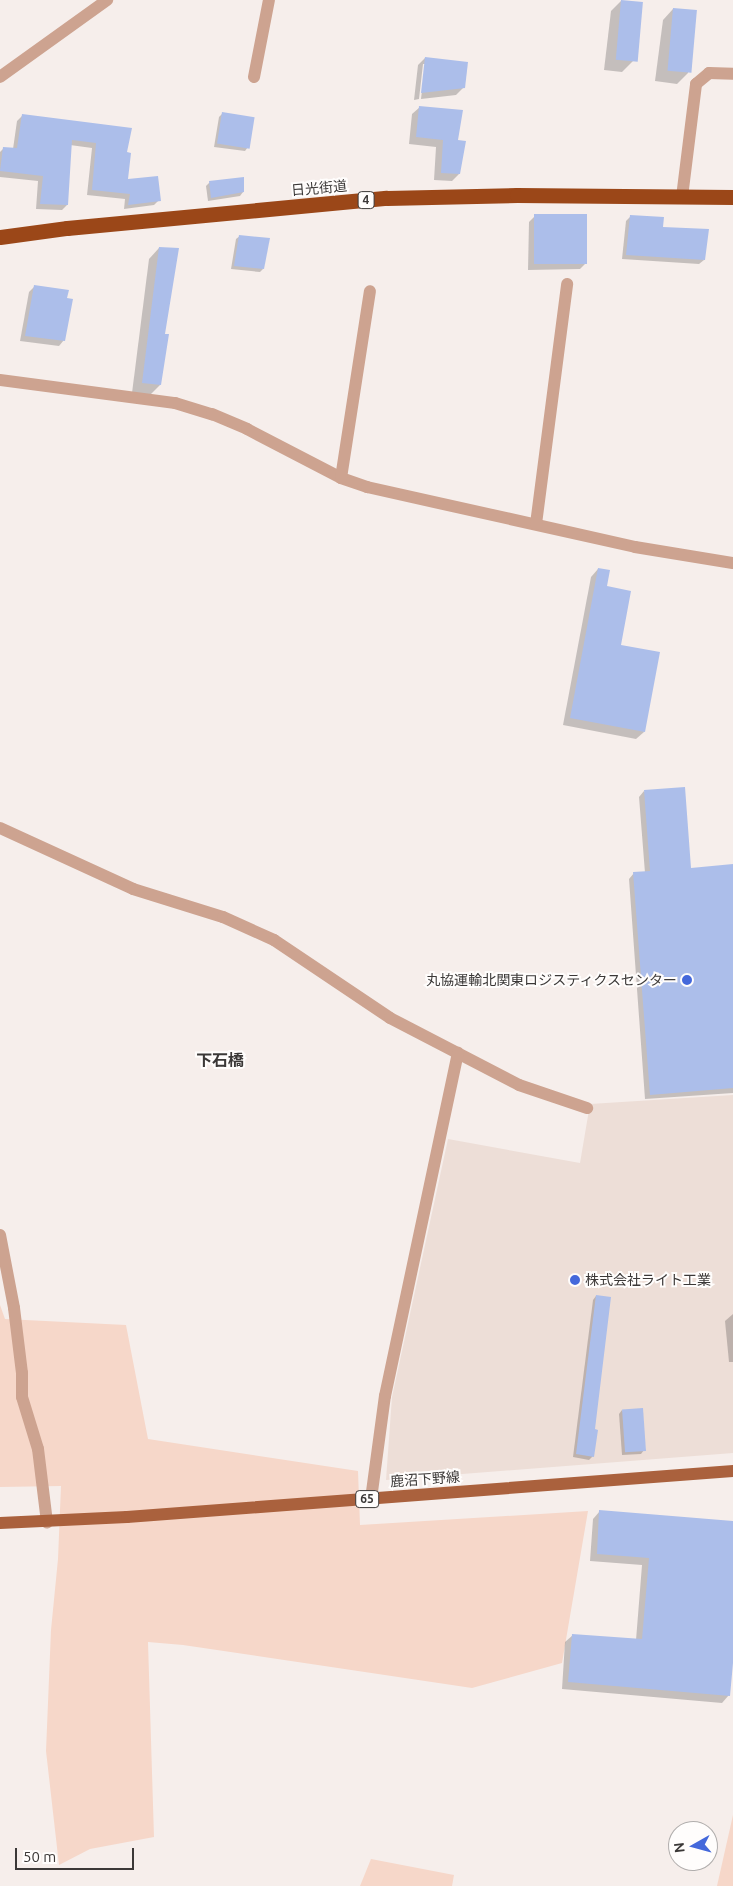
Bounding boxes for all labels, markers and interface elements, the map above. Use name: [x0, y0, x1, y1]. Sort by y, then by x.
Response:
street label: 日光街道: [290, 177, 348, 199]
road number: 4: [357, 190, 375, 210]
place label: 丸協運輸北関東ロジスティクスセンター: [425, 972, 677, 988]
marker: 丸協運輸北関東ロジスティクスセンター: [681, 974, 693, 986]
district label: 下石橋: [196, 1050, 244, 1070]
place label: 株式会社ライト工業: [585, 1272, 711, 1288]
marker: 株式会社ライト工業: [569, 1274, 581, 1286]
street label: 鹿沼下野線: [389, 1468, 461, 1490]
road number: 65: [354, 1490, 380, 1508]
north arrow: [668, 1821, 718, 1871]
scale bar: [18, 1838, 136, 1870]
text: N: [671, 1842, 688, 1854]
text: 50 m: [23, 1848, 56, 1865]

